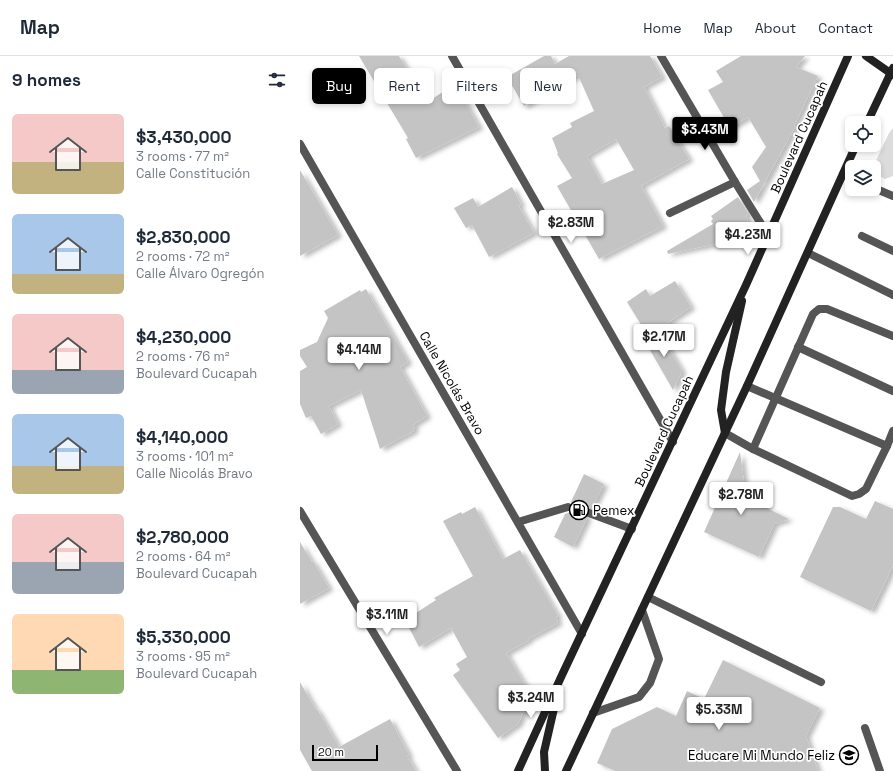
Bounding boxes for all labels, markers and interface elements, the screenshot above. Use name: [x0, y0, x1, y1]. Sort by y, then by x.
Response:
text: Map: [20, 15, 60, 40]
text: Home: [643, 19, 681, 37]
text: Map: [703, 19, 733, 37]
text: About: [755, 19, 796, 37]
text: Contact: [818, 19, 873, 37]
chip: Buy: [312, 68, 366, 104]
chip: Rent: [374, 68, 434, 104]
chip: Filters: [442, 68, 512, 104]
chip: New: [520, 68, 576, 104]
text: 9 homes: [12, 69, 81, 91]
icon: filters: [266, 69, 288, 91]
street label: Boulevard Cucapah: [767, 78, 831, 196]
map controls: [845, 116, 881, 196]
button: locate: [845, 116, 881, 152]
pin: $3.43M: [672, 117, 738, 151]
text: $3.43M: [681, 121, 729, 138]
text: $3,430,000: [136, 126, 231, 148]
icon: home: [44, 130, 92, 178]
text: 3 rooms · 77 m²: [136, 148, 229, 165]
button: layers: [845, 160, 881, 196]
text: Calle Constitución: [136, 165, 250, 182]
pin: $2.83M: [538, 210, 604, 244]
text: $2.83M: [548, 214, 594, 231]
pin: $4.23M: [715, 222, 781, 256]
text: $2,830,000: [136, 226, 231, 248]
text: $4.23M: [724, 226, 772, 243]
icon: home: [44, 230, 92, 278]
text: 2 rooms · 72 m²: [136, 248, 229, 265]
text: Calle Álvaro Ogregón: [136, 265, 265, 282]
pin: $2.17M: [631, 324, 697, 358]
text: $4,230,000: [136, 326, 231, 348]
street label: Calle Nicolás Bravo: [415, 328, 489, 438]
text: $2.17M: [642, 328, 686, 345]
icon: home: [44, 330, 92, 378]
pin: $4.14M: [326, 337, 392, 371]
text: $4.14M: [337, 341, 381, 358]
text: 2 rooms · 76 m²: [136, 348, 230, 365]
text: Boulevard Cucapah: [136, 365, 257, 382]
street label: Boulevard Cucapah: [631, 372, 697, 490]
text: $4,140,000: [136, 426, 228, 448]
icon: home: [44, 430, 92, 478]
text: 3 rooms · 101 m²: [136, 448, 234, 465]
text: Calle Nicolás Bravo: [136, 465, 253, 482]
pin: $2.78M: [708, 482, 774, 516]
text: $2.78M: [718, 486, 764, 503]
fuel station icon: Pemex: [568, 499, 590, 521]
place label: Pemex: [593, 502, 635, 519]
text: $2,780,000: [136, 526, 229, 548]
icon: home: [44, 530, 92, 578]
text: 2 rooms · 64 m²: [136, 548, 230, 565]
text: Boulevard Cucapah: [136, 565, 257, 582]
pin: $3.11M: [354, 602, 420, 636]
text: $3.11M: [366, 606, 408, 623]
text: $5,330,000: [136, 626, 231, 648]
icon: home: [44, 630, 92, 678]
text: 3 rooms · 95 m²: [136, 648, 230, 665]
text: Boulevard Cucapah: [136, 665, 257, 682]
pin: $3.24M: [498, 685, 564, 719]
text: $3.24M: [508, 689, 554, 706]
pin: $5.33M: [686, 697, 752, 731]
text: $5.33M: [696, 701, 742, 718]
scale bar: [312, 743, 378, 762]
school or university icon: Educare Mi Mundo Feliz: [838, 744, 860, 766]
text: 20 m: [318, 745, 344, 759]
place label: Educare Mi Mundo Feliz: [688, 747, 835, 764]

